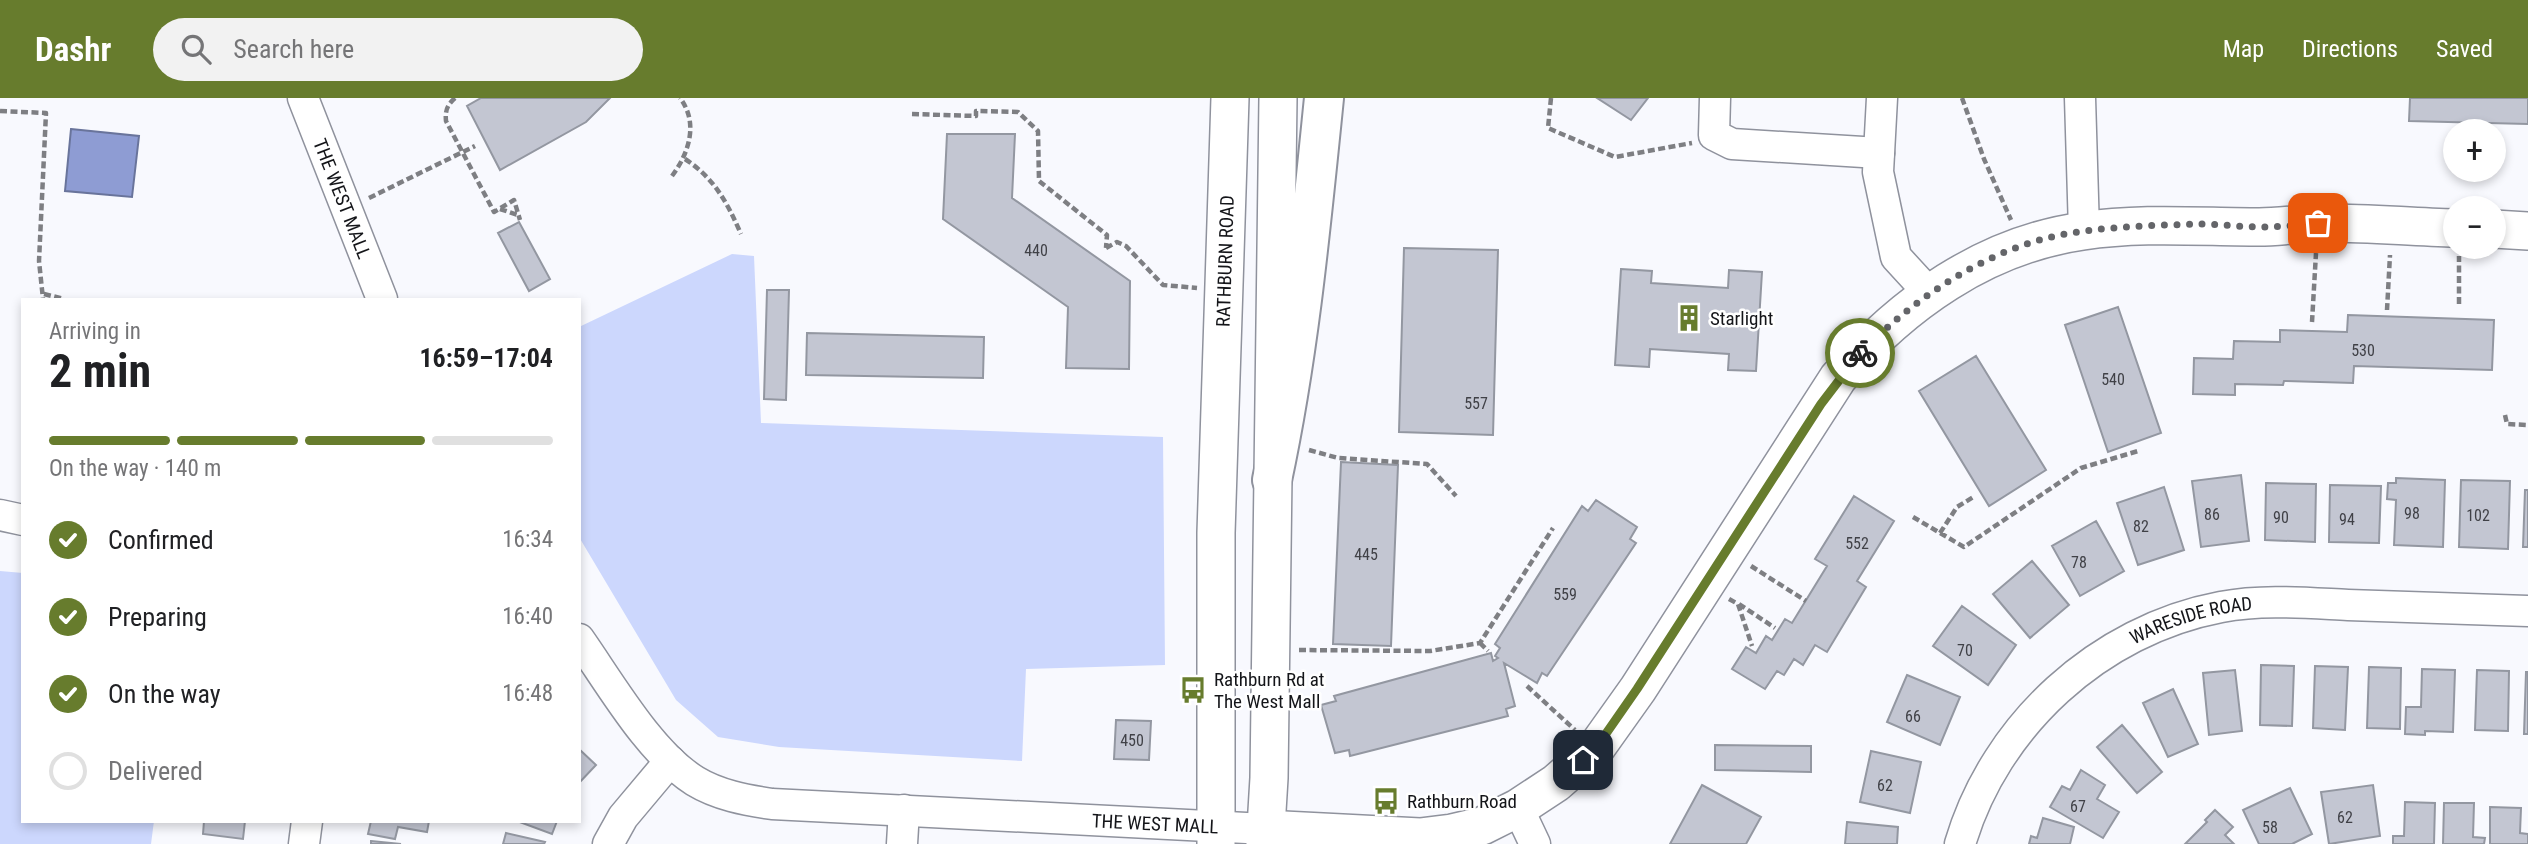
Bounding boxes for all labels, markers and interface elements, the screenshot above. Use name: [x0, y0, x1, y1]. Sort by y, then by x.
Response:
search box: [153, 18, 643, 81]
text: Dashr: [35, 30, 111, 69]
icon: search: [177, 30, 215, 68]
text: Search here: [233, 34, 354, 64]
text: Map: [2223, 35, 2264, 63]
text: Directions: [2302, 35, 2398, 63]
text: Saved: [2436, 35, 2493, 63]
map controls: [2443, 119, 2506, 259]
button: +: [2443, 119, 2506, 182]
street label: THE WEST MALL: [308, 135, 376, 262]
pin: [2288, 193, 2348, 253]
street label: RATHBURN ROAD: [1212, 195, 1239, 327]
button: −: [2443, 196, 2506, 259]
icon: bag: [2299, 204, 2337, 242]
house number: 440: [1024, 241, 1048, 260]
building icon: Starlight: [1674, 303, 1704, 333]
place label: Starlight: [1710, 307, 1773, 330]
text: Arriving in: [49, 318, 141, 345]
courier: [1825, 318, 1895, 388]
icon: bike: [1841, 334, 1879, 372]
house number: 530: [2351, 341, 2375, 360]
text: 16:59–17:04: [419, 343, 553, 373]
text: 2 min: [49, 344, 151, 398]
house number: 540: [2101, 370, 2125, 389]
house number: 557: [1464, 394, 1488, 413]
text: On the way · 140 m: [49, 455, 221, 482]
house number: 98: [2404, 504, 2420, 523]
house number: 86: [2204, 505, 2220, 524]
house number: 102: [2466, 506, 2490, 525]
house number: 90: [2273, 508, 2289, 527]
house number: 94: [2339, 510, 2355, 529]
house number: 82: [2133, 517, 2149, 536]
icon: check: [49, 521, 87, 559]
text: Confirmed: [108, 525, 214, 555]
text: 16:34: [502, 526, 553, 553]
house number: 552: [1845, 534, 1869, 553]
house number: 445: [1354, 545, 1378, 564]
house number: 78: [2071, 553, 2087, 572]
house number: 559: [1553, 585, 1577, 604]
street label: WARESIDE ROAD: [2126, 592, 2253, 649]
icon: check: [49, 598, 87, 636]
text: Preparing: [108, 602, 207, 632]
text: 16:40: [502, 603, 553, 630]
house number: 70: [1957, 641, 1973, 660]
place label: Rathburn Rd at The West Mall: [1214, 668, 1324, 713]
icon: check: [49, 675, 87, 713]
bus stop icon: Rathburn Rd at The West Mall: [1178, 675, 1208, 705]
text: On the way: [108, 679, 221, 709]
text: 16:48: [502, 680, 553, 707]
house number: 66: [1905, 707, 1921, 726]
pin: [1553, 730, 1613, 790]
house number: 450: [1120, 731, 1144, 750]
icon: home: [1564, 741, 1602, 779]
text: Delivered: [108, 756, 203, 786]
house number: 62: [1877, 776, 1893, 795]
bus stop icon: Rathburn Road: [1371, 786, 1401, 816]
place label: Rathburn Road: [1407, 790, 1517, 813]
house number: 67: [2070, 797, 2086, 816]
house number: 62: [2337, 808, 2353, 827]
street label: THE WEST MALL: [1091, 809, 1219, 839]
house number: 58: [2262, 818, 2278, 837]

